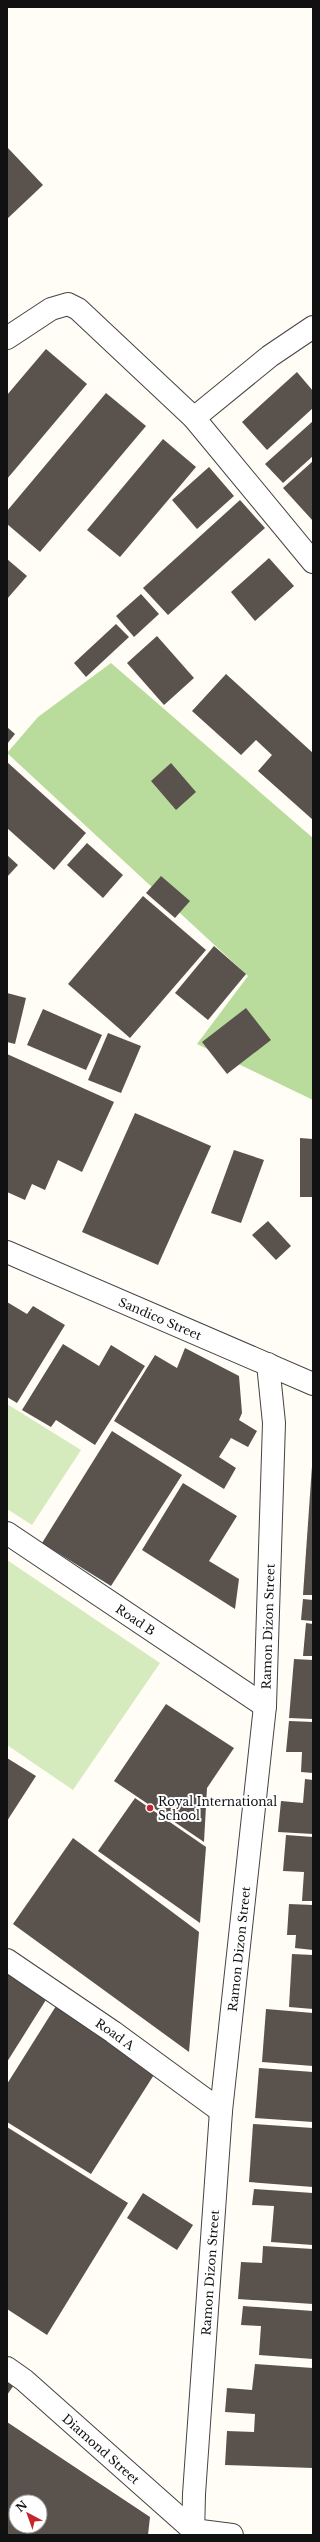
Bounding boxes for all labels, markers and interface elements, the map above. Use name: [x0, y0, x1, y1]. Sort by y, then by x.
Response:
street label: Sandico Street: [117, 1294, 204, 1343]
street label: Ramon Dizon Street: [258, 1563, 277, 1689]
street label: Road B: [113, 1601, 158, 1638]
place label: Royal International School: [158, 1794, 277, 1823]
marker: Royal International School: [145, 1803, 155, 1813]
street label: Ramon Dizon Street: [224, 1885, 253, 2012]
street label: Road A: [93, 2015, 138, 2053]
street label: Ramon Dizon Street: [198, 2209, 222, 2336]
street label: Diamond Street: [60, 2410, 143, 2487]
north arrow: [8, 2494, 48, 2534]
text: N: [13, 2497, 30, 2515]

